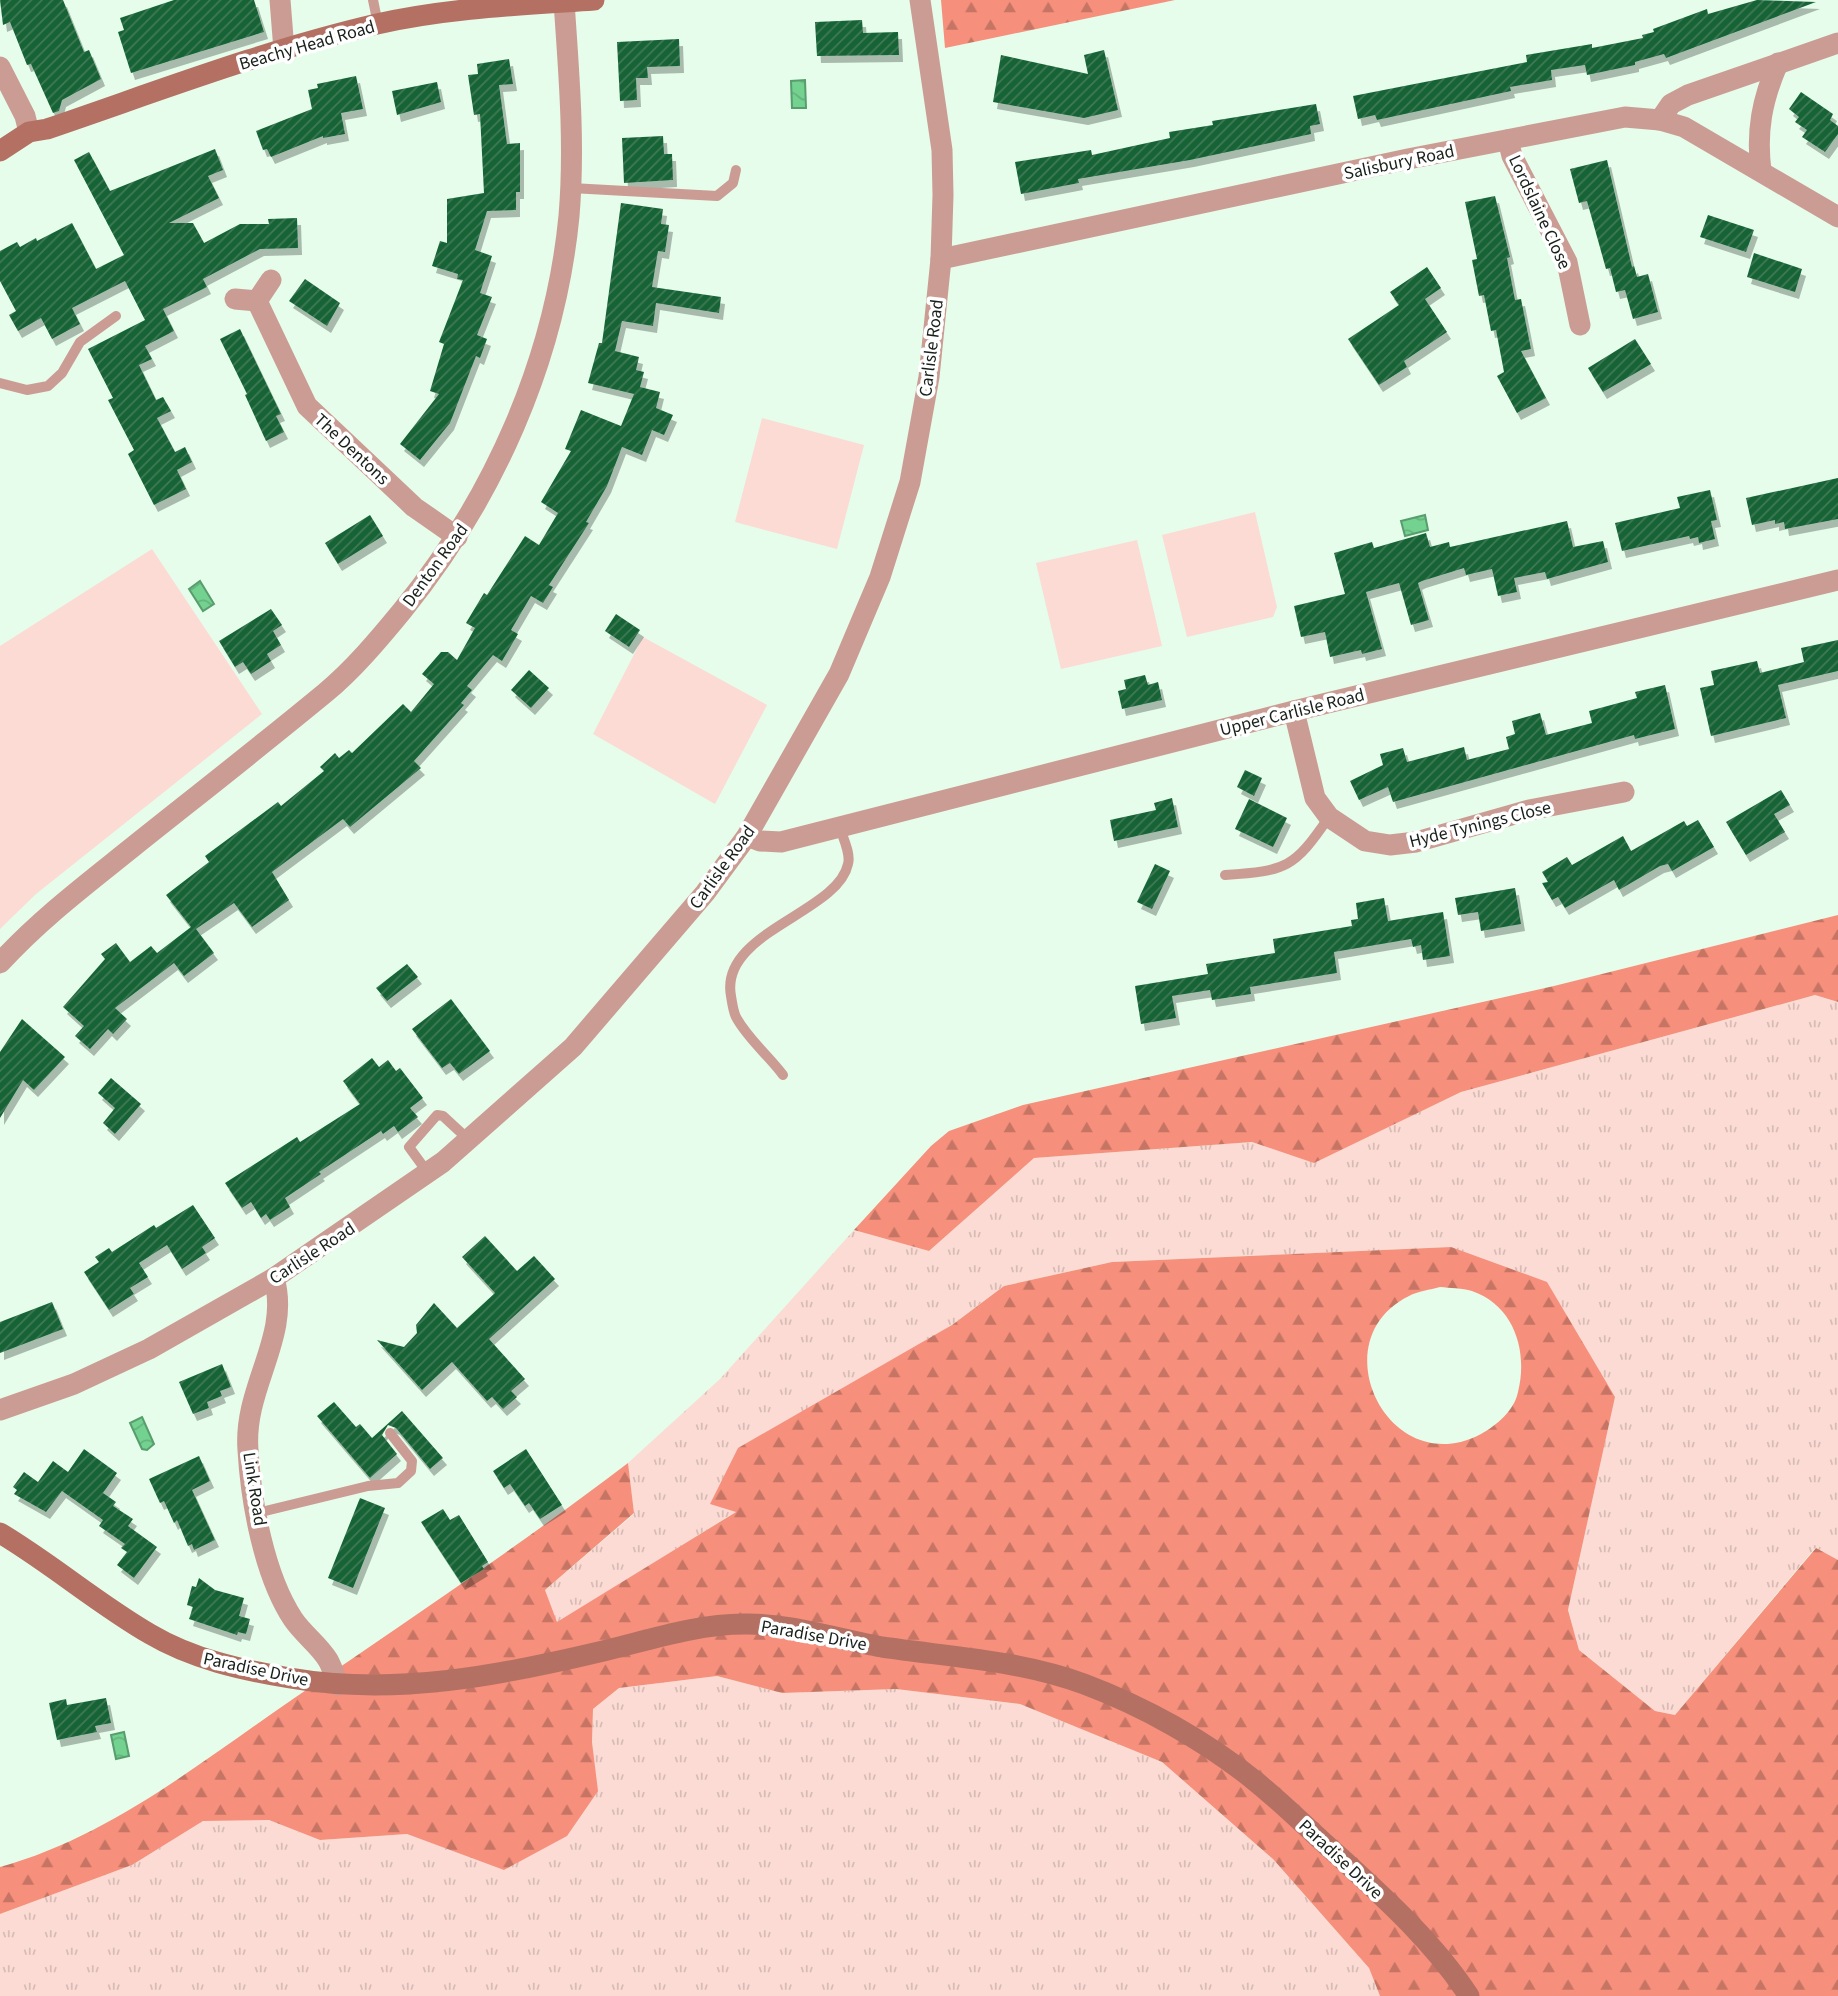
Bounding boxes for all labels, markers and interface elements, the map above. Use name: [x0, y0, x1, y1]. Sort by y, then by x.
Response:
street label: Beachy Head Road: [236, 14, 378, 77]
street label: Salisbury Road: [1342, 139, 1457, 186]
street label: Lordslaine Close: [1502, 151, 1577, 273]
street label: Carlisle Road: [913, 298, 950, 398]
street label: The Dentons: [308, 408, 395, 491]
street label: Denton Road: [397, 519, 474, 612]
street label: Upper Carlisle Road: [1217, 682, 1367, 743]
street label: Hyde Tynings Close: [1407, 795, 1554, 854]
street label: Carlisle Road: [684, 820, 761, 914]
street label: Carlisle Road: [264, 1216, 360, 1291]
street label: Link Road: [236, 1450, 273, 1528]
street label: Paradise Drive: [759, 1614, 869, 1657]
street label: Paradise Drive: [201, 1646, 311, 1693]
street label: Paradise Drive: [1293, 1814, 1388, 1905]

